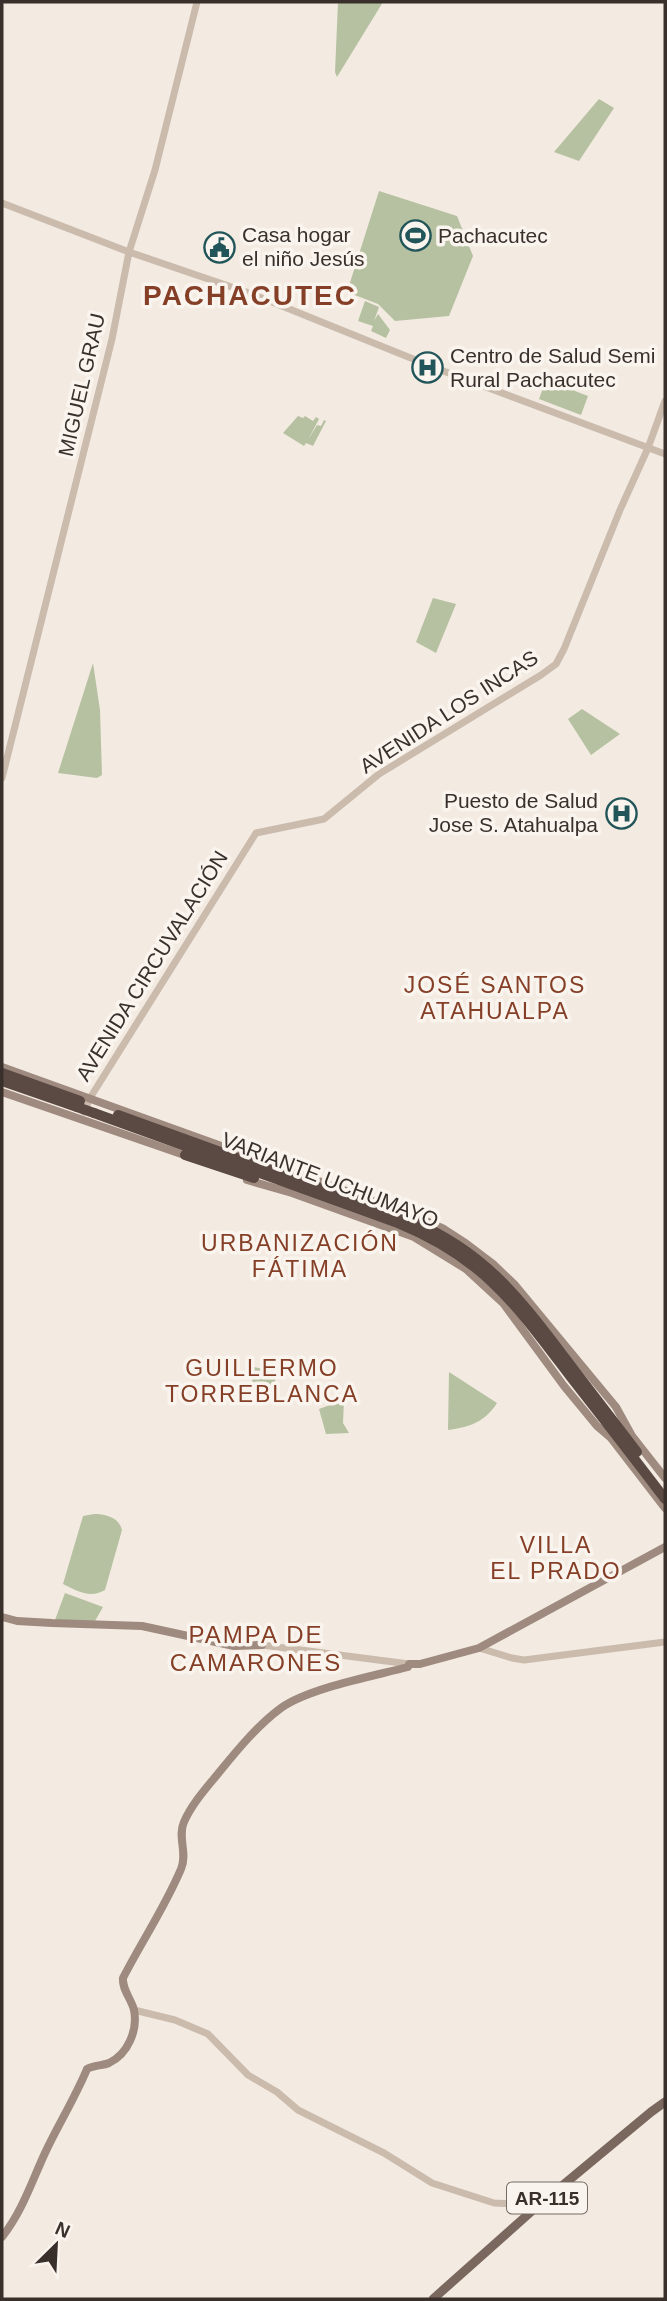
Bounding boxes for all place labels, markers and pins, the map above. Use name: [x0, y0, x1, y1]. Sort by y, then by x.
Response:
sports icon: Pachacutec: [398, 219, 432, 253]
place label: Casa hogar el niño Jesús: [242, 223, 365, 270]
place label: Pachacutec: [438, 224, 548, 247]
public building icon: Casa hogar el niño Jesús: [202, 230, 236, 264]
place label: Centro de Salud Semi Rural Pachacutec: [450, 344, 655, 391]
hospital icon: Centro de Salud Semi Rural Pachacutec: [410, 351, 444, 385]
place label: Puesto de Salud Jose S. Atahualpa: [429, 789, 598, 836]
hospital icon: Puesto de Salud Jose S. Atahualpa: [604, 796, 638, 830]

